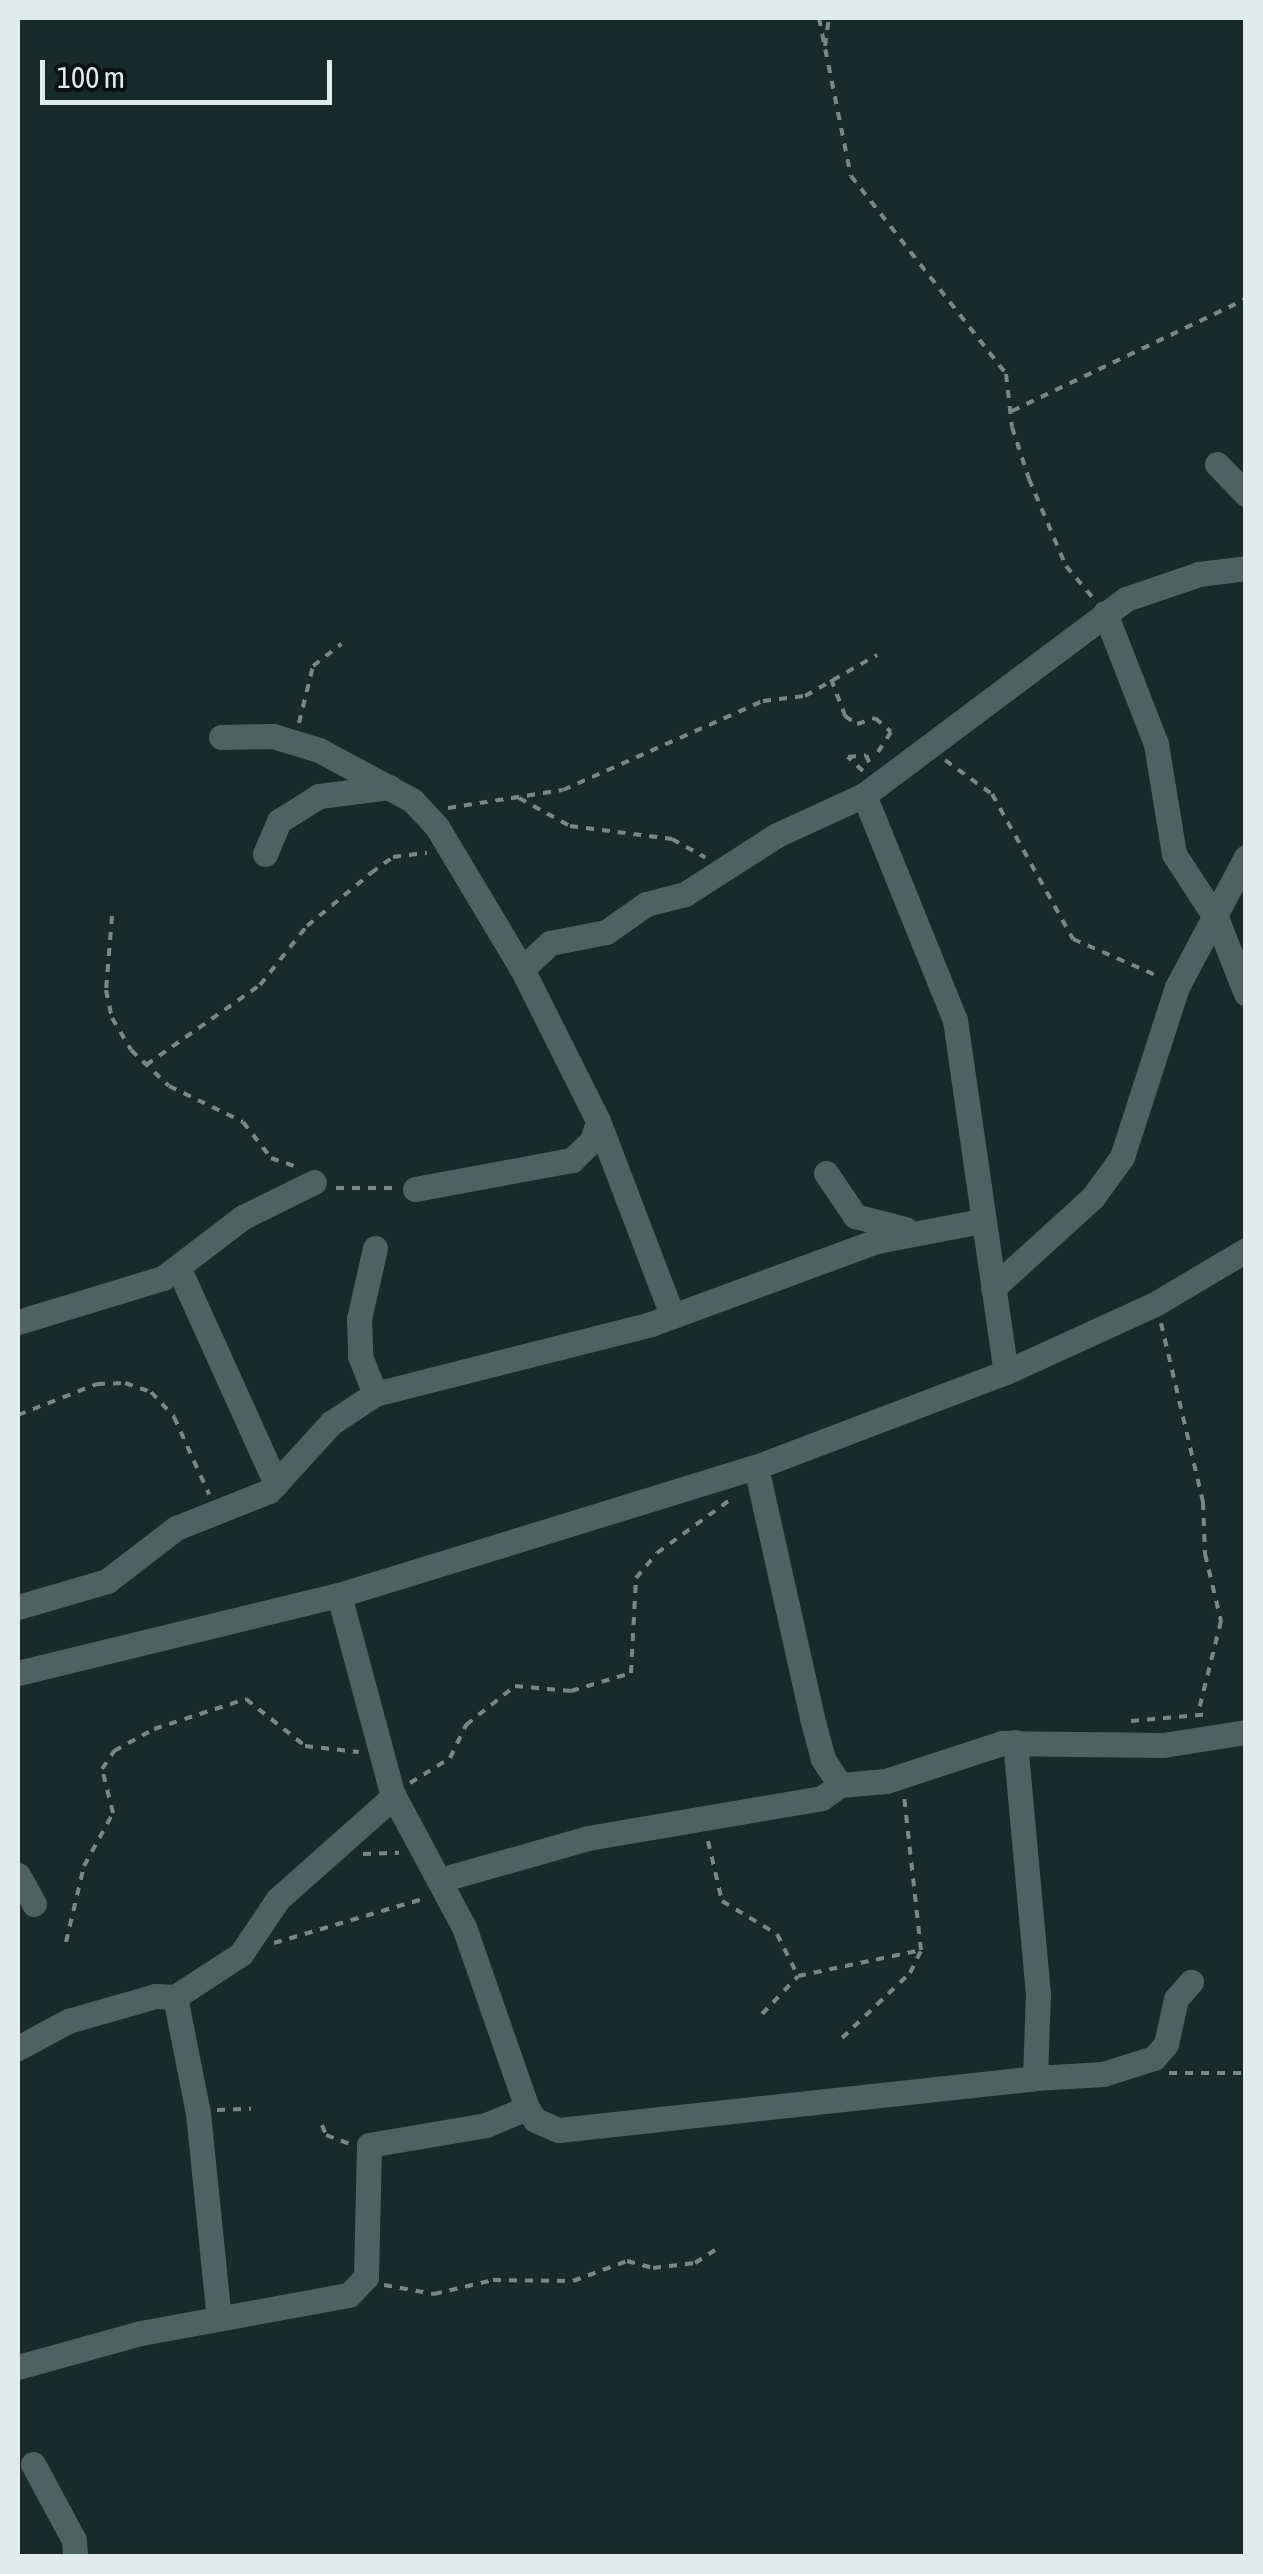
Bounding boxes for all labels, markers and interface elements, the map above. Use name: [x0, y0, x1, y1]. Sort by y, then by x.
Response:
scale bar: [45, 40, 338, 102]
text: 100 m: [57, 60, 125, 94]

